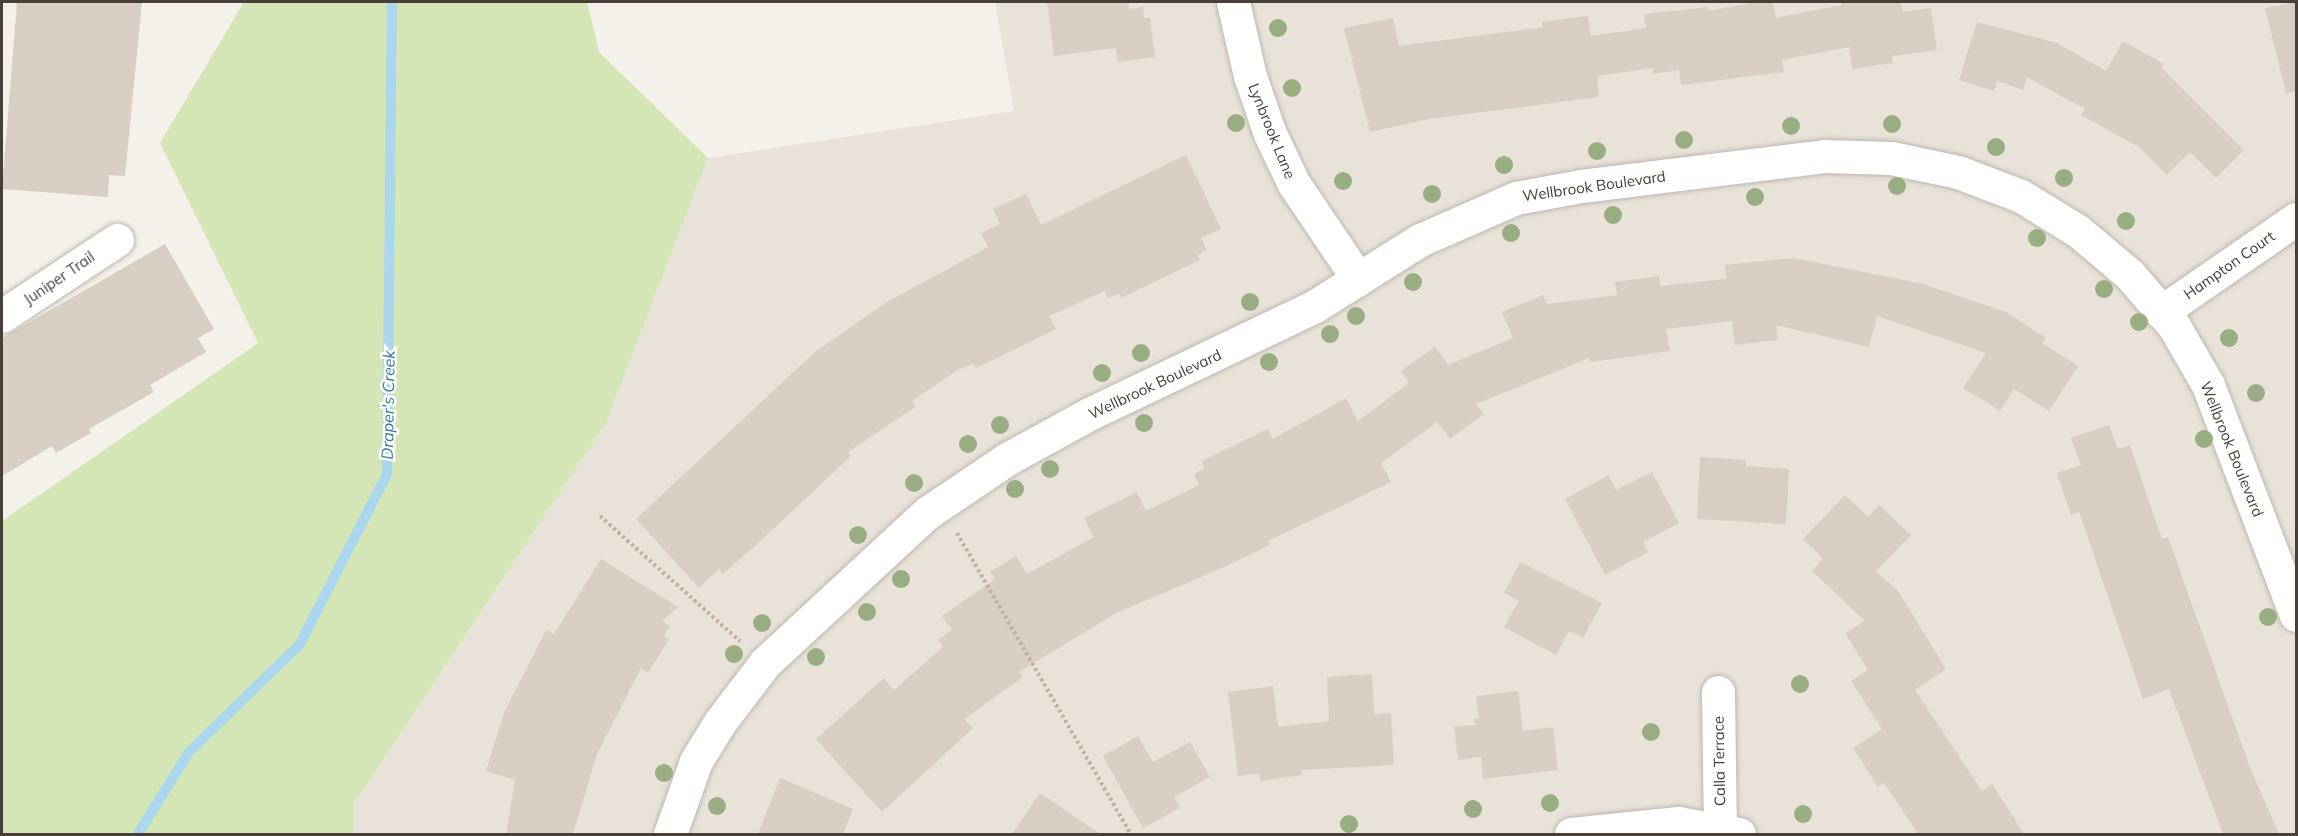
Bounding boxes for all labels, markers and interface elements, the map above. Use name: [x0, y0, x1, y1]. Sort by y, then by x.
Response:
street label: Lynbrook Lane: [1245, 81, 1299, 181]
street label: Wellbrook Boulevard: [1521, 167, 1667, 205]
street label: Hampton Court: [2180, 227, 2278, 303]
street label: Juniper Trail: [20, 248, 98, 308]
street label: Wellbrook Boulevard: [1086, 345, 1224, 423]
water label: Draper's Creek: [377, 350, 399, 460]
street label: Wellbrook Boulevard: [2197, 379, 2267, 519]
street label: Calla Terrace: [1709, 716, 1729, 806]

